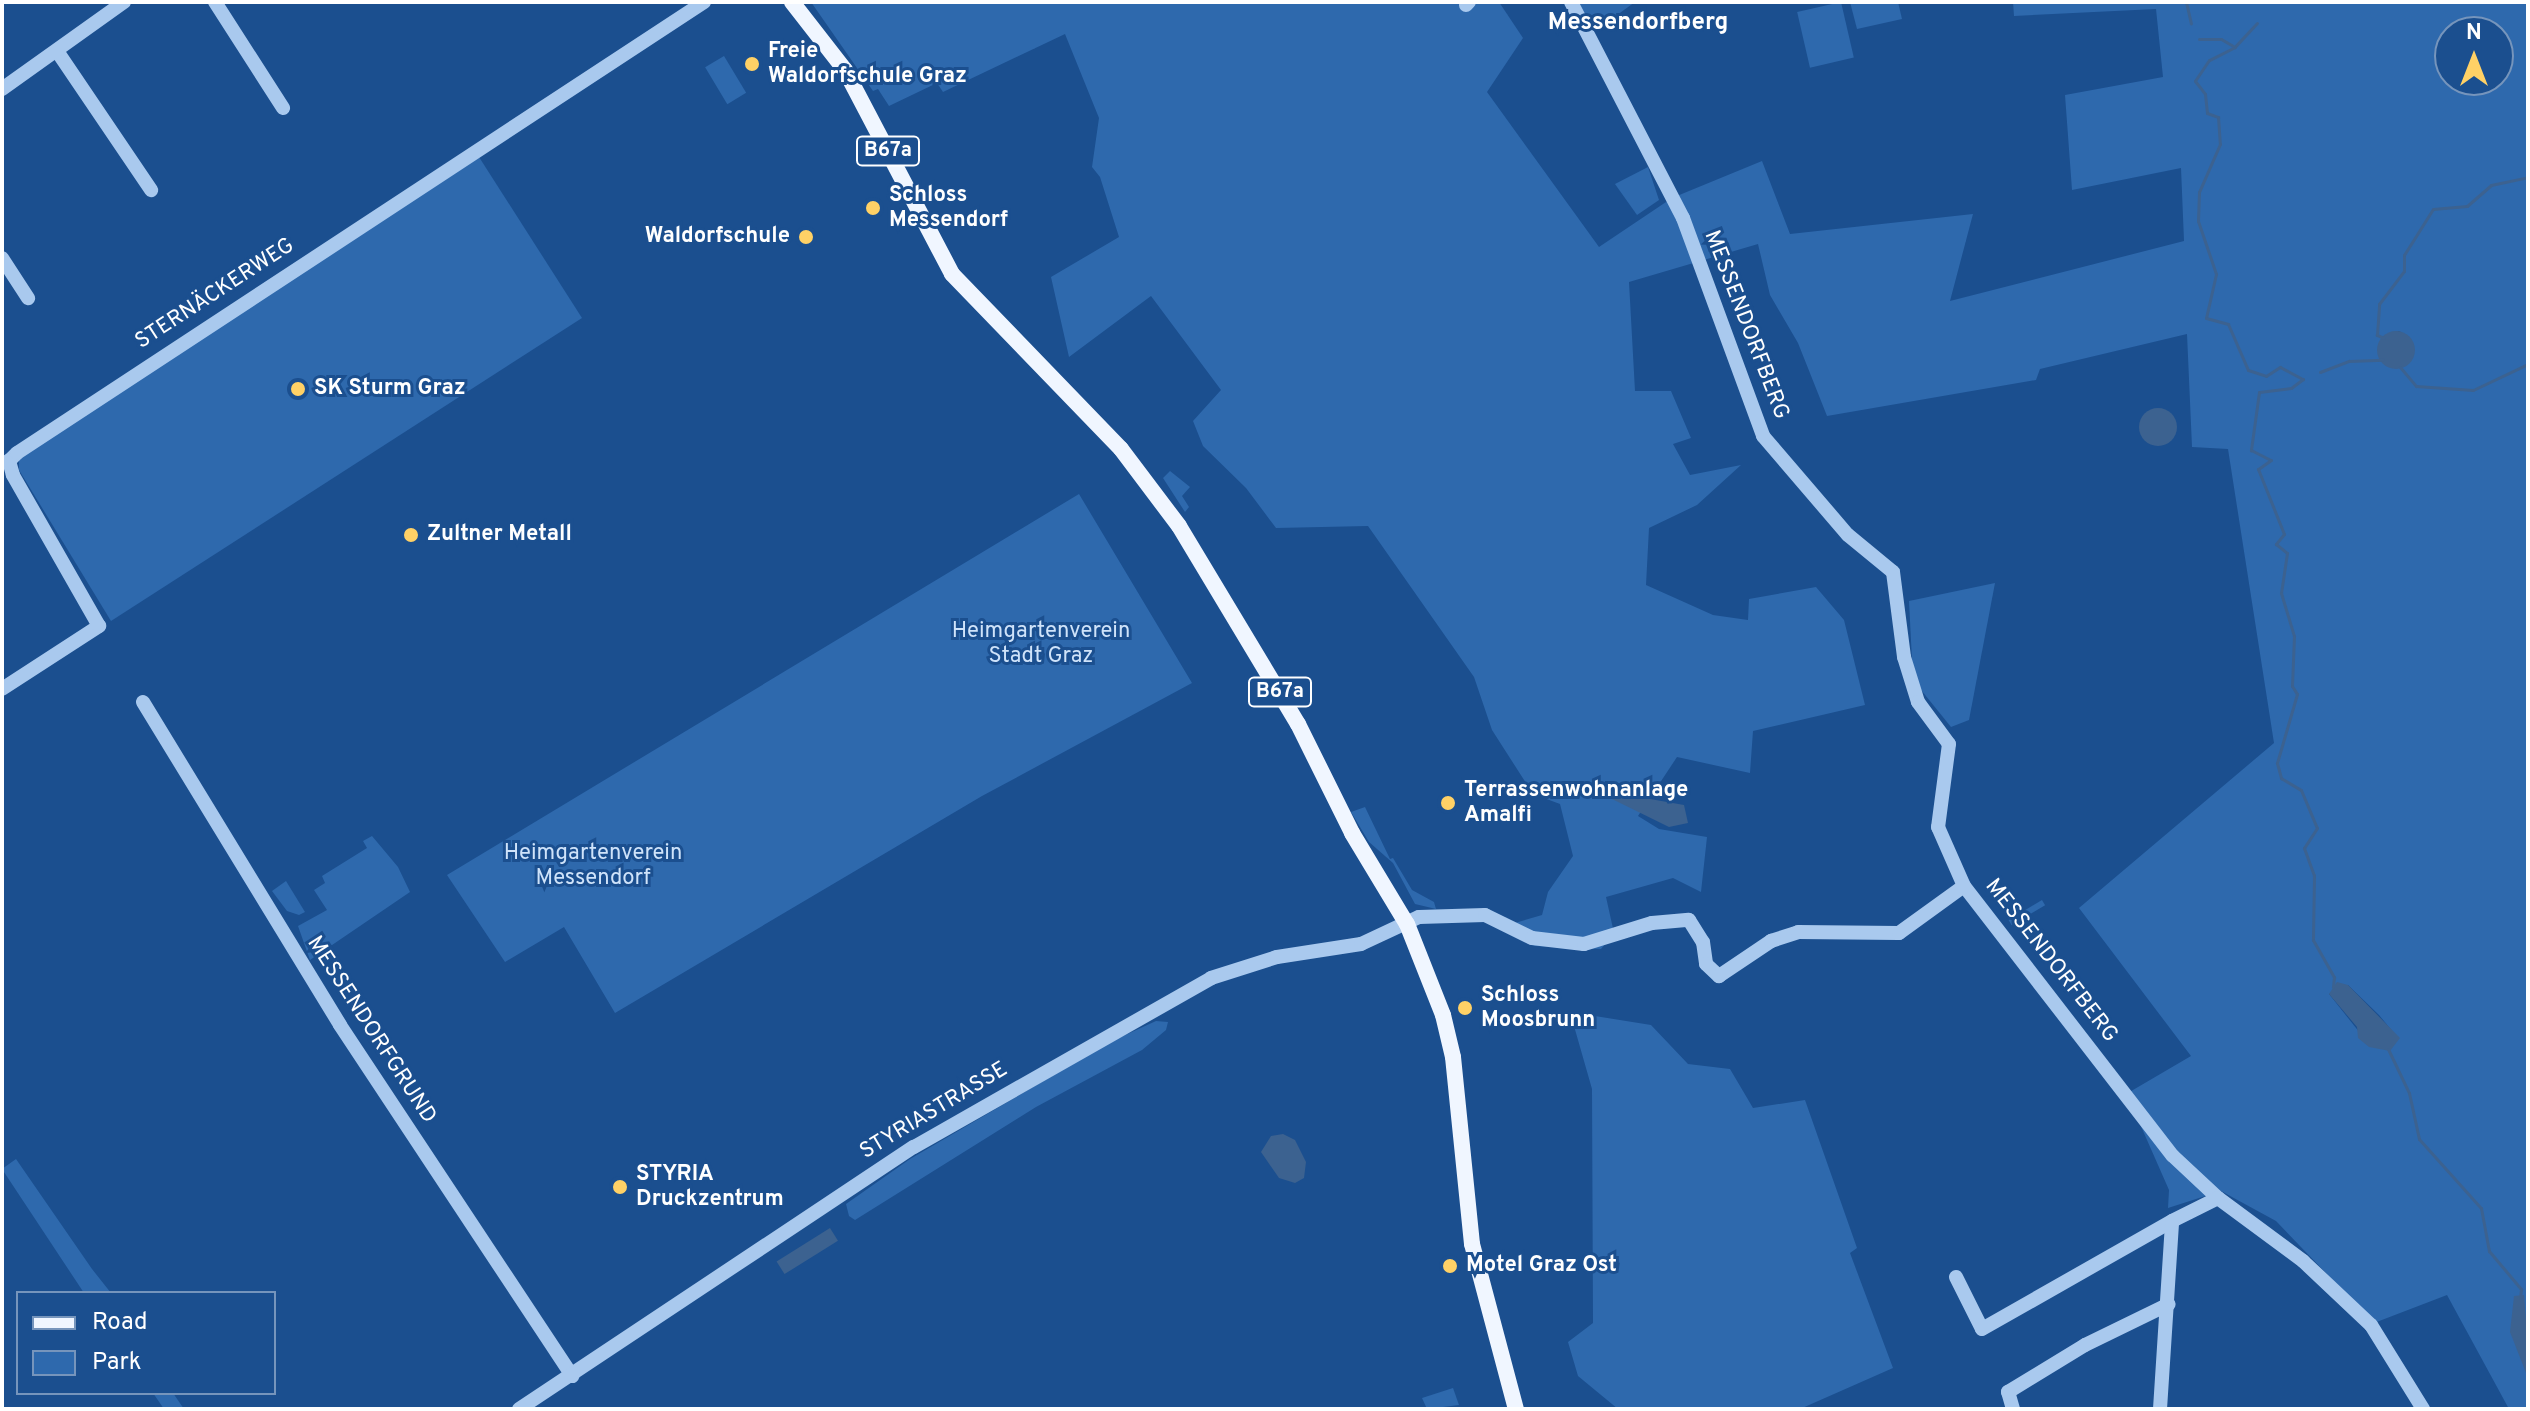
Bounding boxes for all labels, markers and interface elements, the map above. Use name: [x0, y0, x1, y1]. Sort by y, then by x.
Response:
district label: Messendorfberg: [1548, 10, 1728, 38]
north arrow: [2434, 16, 2514, 96]
text: N: [2466, 20, 2482, 47]
place label: Freie Waldorfschule Graz: [768, 38, 967, 90]
marker: Freie Waldorfschule Graz: [743, 55, 761, 73]
road number: B67a: [854, 135, 922, 167]
place label: Schloss Messendorf: [889, 182, 1008, 234]
marker: Schloss Messendorf: [864, 199, 882, 217]
place label: Waldorfschule: [645, 224, 790, 250]
street label: MESSENDORFBERG: [1698, 227, 1794, 423]
marker: Waldorfschule: [797, 228, 815, 246]
street label: STERNÄCKERWEG: [131, 233, 299, 355]
place label: SK Sturm Graz: [314, 376, 466, 402]
marker: SK Sturm Graz: [289, 380, 307, 398]
place label: Zultner Metall: [427, 522, 572, 548]
marker: Zultner Metall: [402, 526, 420, 544]
park label: Heimgartenverein Stadt Graz: [952, 618, 1130, 670]
road number: B67a: [1246, 676, 1314, 708]
place label: Terrassenwohnanlage Amalfi: [1464, 777, 1688, 828]
marker: Terrassenwohnanlage Amalfi: [1439, 794, 1457, 812]
park label: Heimgartenverein Messendorf: [504, 840, 682, 892]
street label: MESSENDORFBERG: [1979, 874, 2123, 1048]
street label: MESSENDORFGRUND: [301, 931, 441, 1129]
place label: Schloss Moosbrunn: [1481, 982, 1595, 1034]
marker: Schloss Moosbrunn: [1456, 999, 1474, 1017]
street label: STYRIASTRASSE: [855, 1057, 1013, 1165]
place label: STYRIA Druckzentrum: [636, 1161, 784, 1212]
marker: STYRIA Druckzentrum: [611, 1178, 629, 1196]
place label: Motel Graz Ost: [1466, 1253, 1617, 1279]
marker: Motel Graz Ost: [1441, 1257, 1459, 1275]
legend: [16, 1291, 276, 1395]
text: Road: [92, 1308, 148, 1338]
text: Park: [92, 1348, 142, 1378]

